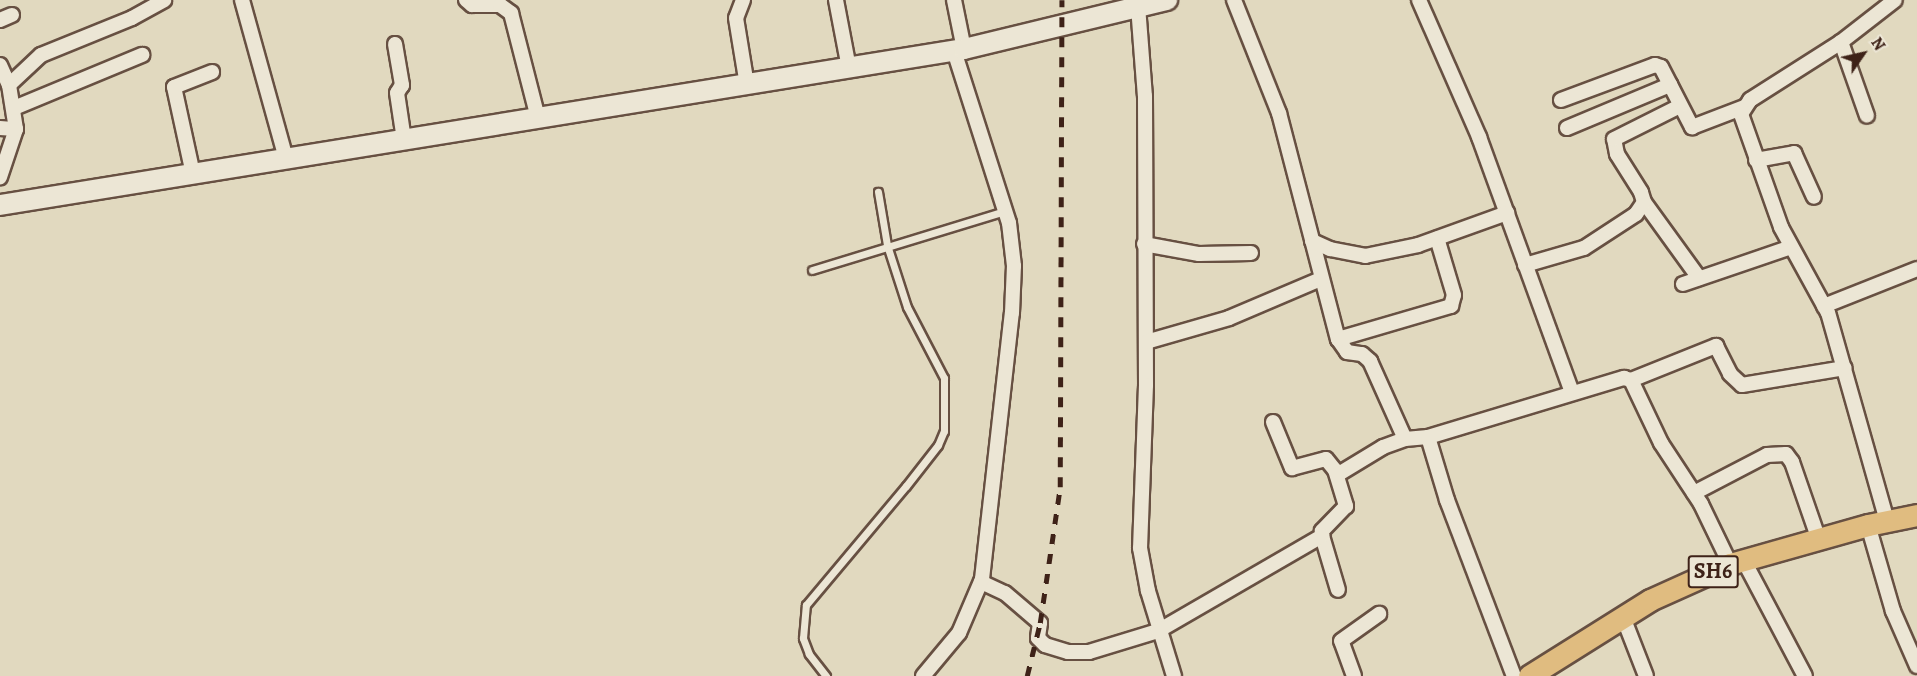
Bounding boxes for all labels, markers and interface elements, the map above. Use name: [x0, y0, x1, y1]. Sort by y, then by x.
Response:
north arrow: [1833, 24, 1893, 84]
text: N: [1866, 33, 1890, 55]
road number: SH6: [1688, 553, 1738, 591]

